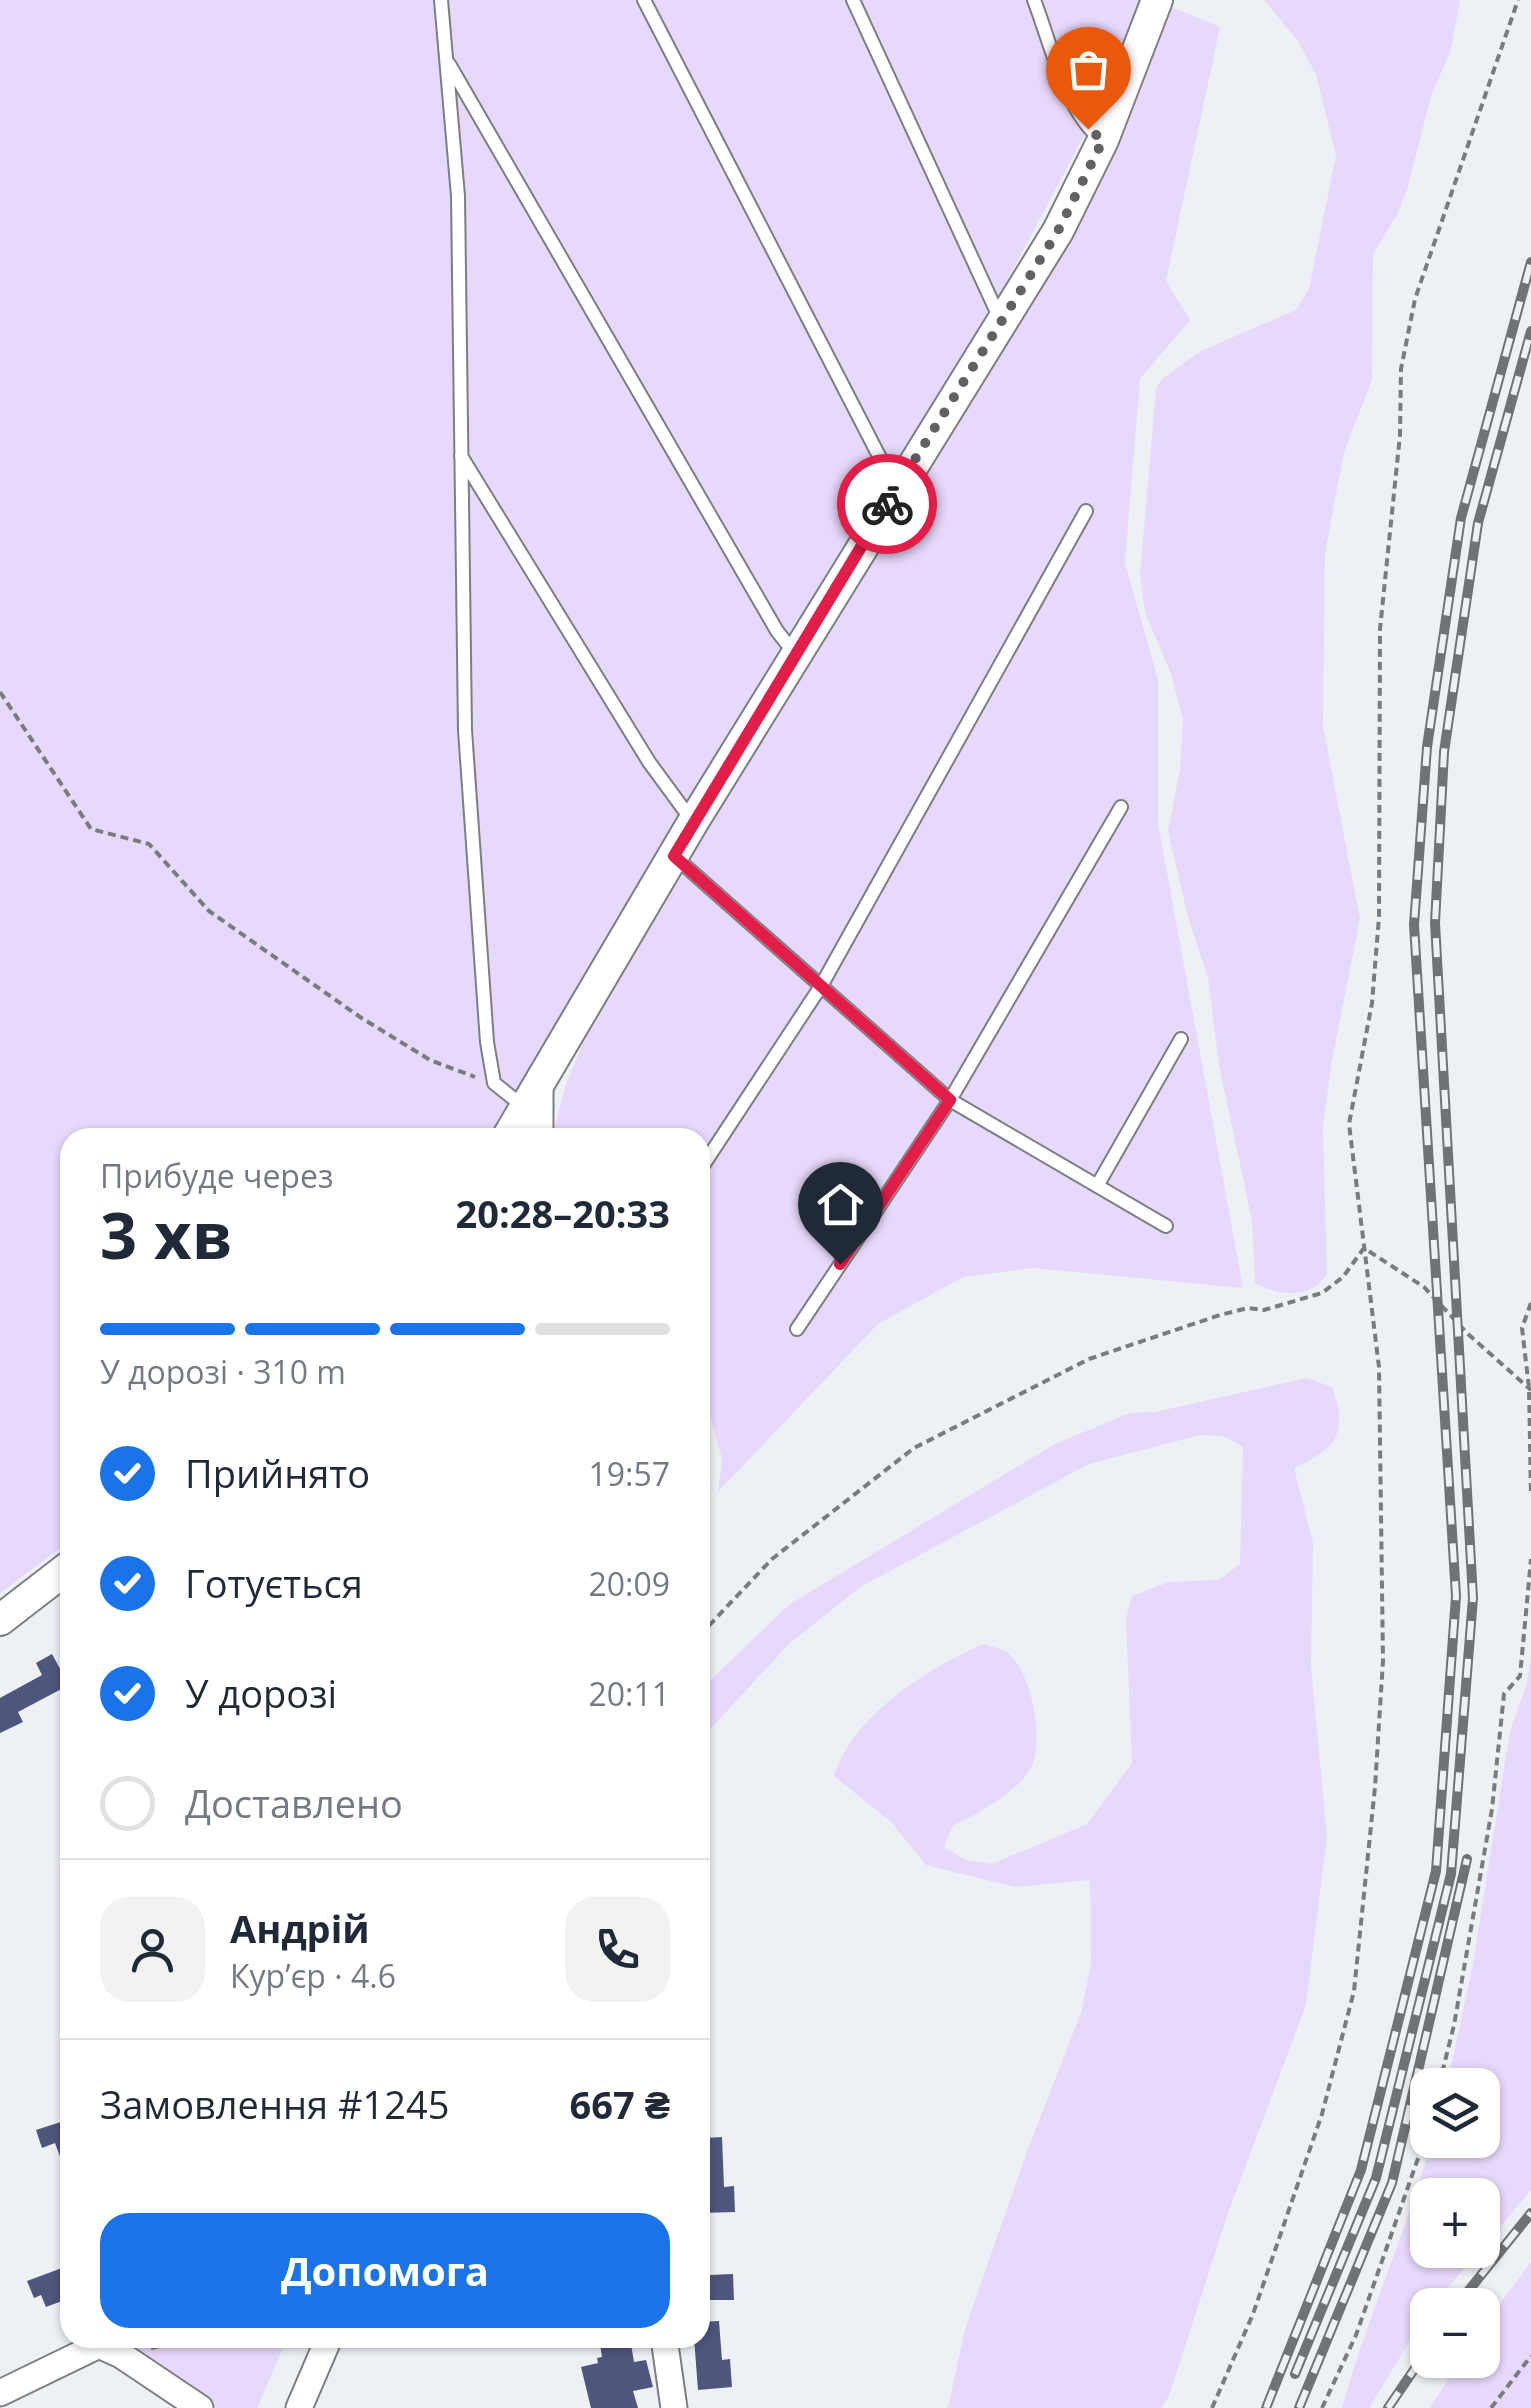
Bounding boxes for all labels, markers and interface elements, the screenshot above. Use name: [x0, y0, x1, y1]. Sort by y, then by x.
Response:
pin: [1046, 27, 1131, 130]
icon: bag: [1061, 42, 1116, 97]
courier: [837, 454, 937, 554]
icon: bike: [860, 477, 915, 532]
text: Прибуде через: [100, 1154, 333, 1197]
pin: [798, 1162, 883, 1265]
icon: home: [813, 1177, 868, 1232]
text: 20:28–20:33: [456, 1187, 670, 1239]
text: 3 хв: [100, 1190, 233, 1278]
text: У дорозі · 310 m: [100, 1350, 346, 1393]
icon: check: [100, 1446, 155, 1501]
text: Прийнято: [185, 1447, 370, 1499]
text: 19:57: [588, 1452, 670, 1495]
icon: check: [100, 1556, 155, 1611]
text: Готується: [185, 1557, 363, 1609]
text: 20:09: [588, 1562, 670, 1605]
icon: check: [100, 1666, 155, 1721]
text: У дорозі: [185, 1667, 337, 1719]
text: 20:11: [588, 1672, 670, 1715]
text: Доставлено: [185, 1777, 403, 1829]
button: person: [100, 1897, 205, 2002]
button: phone: [565, 1897, 670, 2002]
text: Андрій: [230, 1902, 370, 1954]
text: Кур’єр · 4.6: [230, 1954, 396, 1997]
map controls: [1410, 2068, 1500, 2378]
button: layers: [1410, 2068, 1500, 2158]
text: Замовлення #1245: [100, 2078, 449, 2130]
text: 667 ₴: [570, 2078, 670, 2130]
button: +: [1410, 2178, 1500, 2268]
button: Допомога: [100, 2213, 670, 2328]
button: −: [1410, 2288, 1500, 2378]

